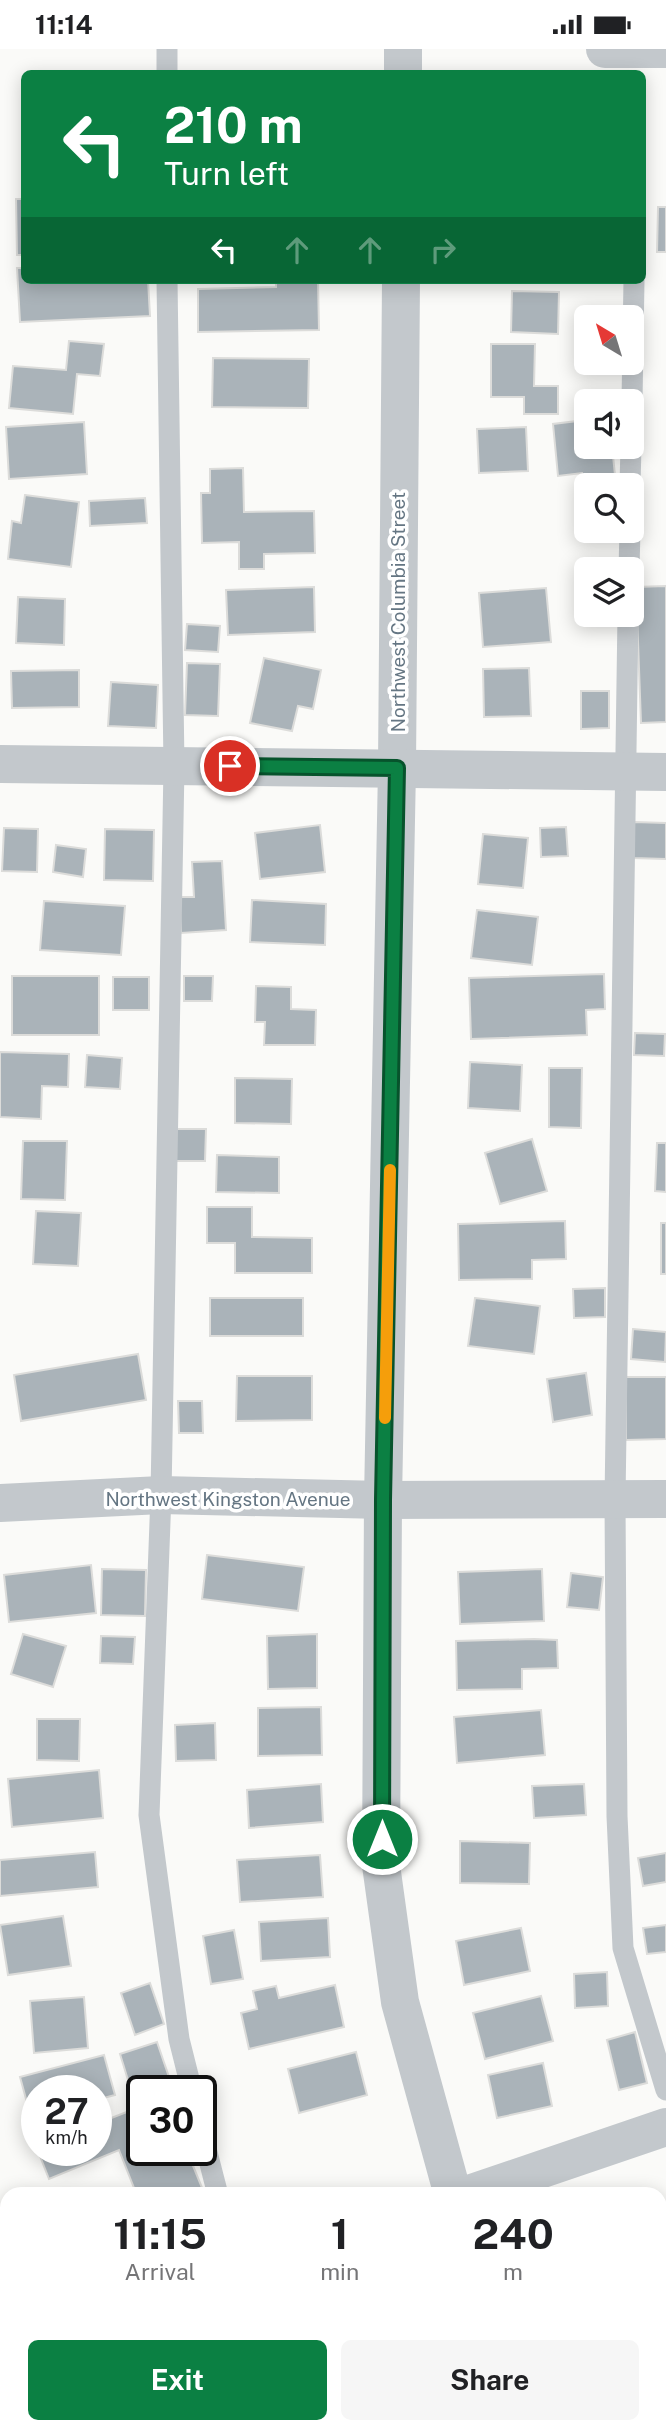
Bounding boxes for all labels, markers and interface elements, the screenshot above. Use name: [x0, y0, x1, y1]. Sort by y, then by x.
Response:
text: 11:14: [35, 9, 92, 40]
text: 210 m: [164, 96, 303, 154]
icon: left: [49, 98, 140, 189]
text: Turn left: [164, 155, 289, 192]
icon: left: [205, 231, 243, 269]
icon: ahead: [278, 231, 316, 269]
icon: ahead: [351, 231, 389, 269]
icon: right: [424, 231, 462, 269]
north arrow: [574, 305, 644, 375]
map controls: [574, 305, 644, 627]
button: sound: [574, 389, 644, 459]
button: search: [574, 473, 644, 543]
street label: Northwest Columbia Street: [387, 492, 409, 732]
button: layers: [574, 557, 644, 627]
pin: [200, 736, 260, 796]
icon: arrive: [211, 747, 249, 785]
street label: Northwest Kingston Avenue: [105, 1488, 351, 1510]
position arrow: [345, 1802, 419, 1876]
speed limit sign: 30: [126, 2075, 217, 2166]
text: 27: [44, 2091, 89, 2132]
text: km/h: [45, 2127, 88, 2148]
text: 11:15: [113, 2209, 207, 2258]
text: 1: [331, 2209, 349, 2258]
text: 240: [472, 2209, 554, 2258]
text: Arrival: [125, 2258, 196, 2285]
text: min: [320, 2258, 359, 2285]
text: m: [503, 2258, 523, 2285]
button: Exit: [28, 2340, 327, 2420]
button: Share: [341, 2340, 639, 2420]

